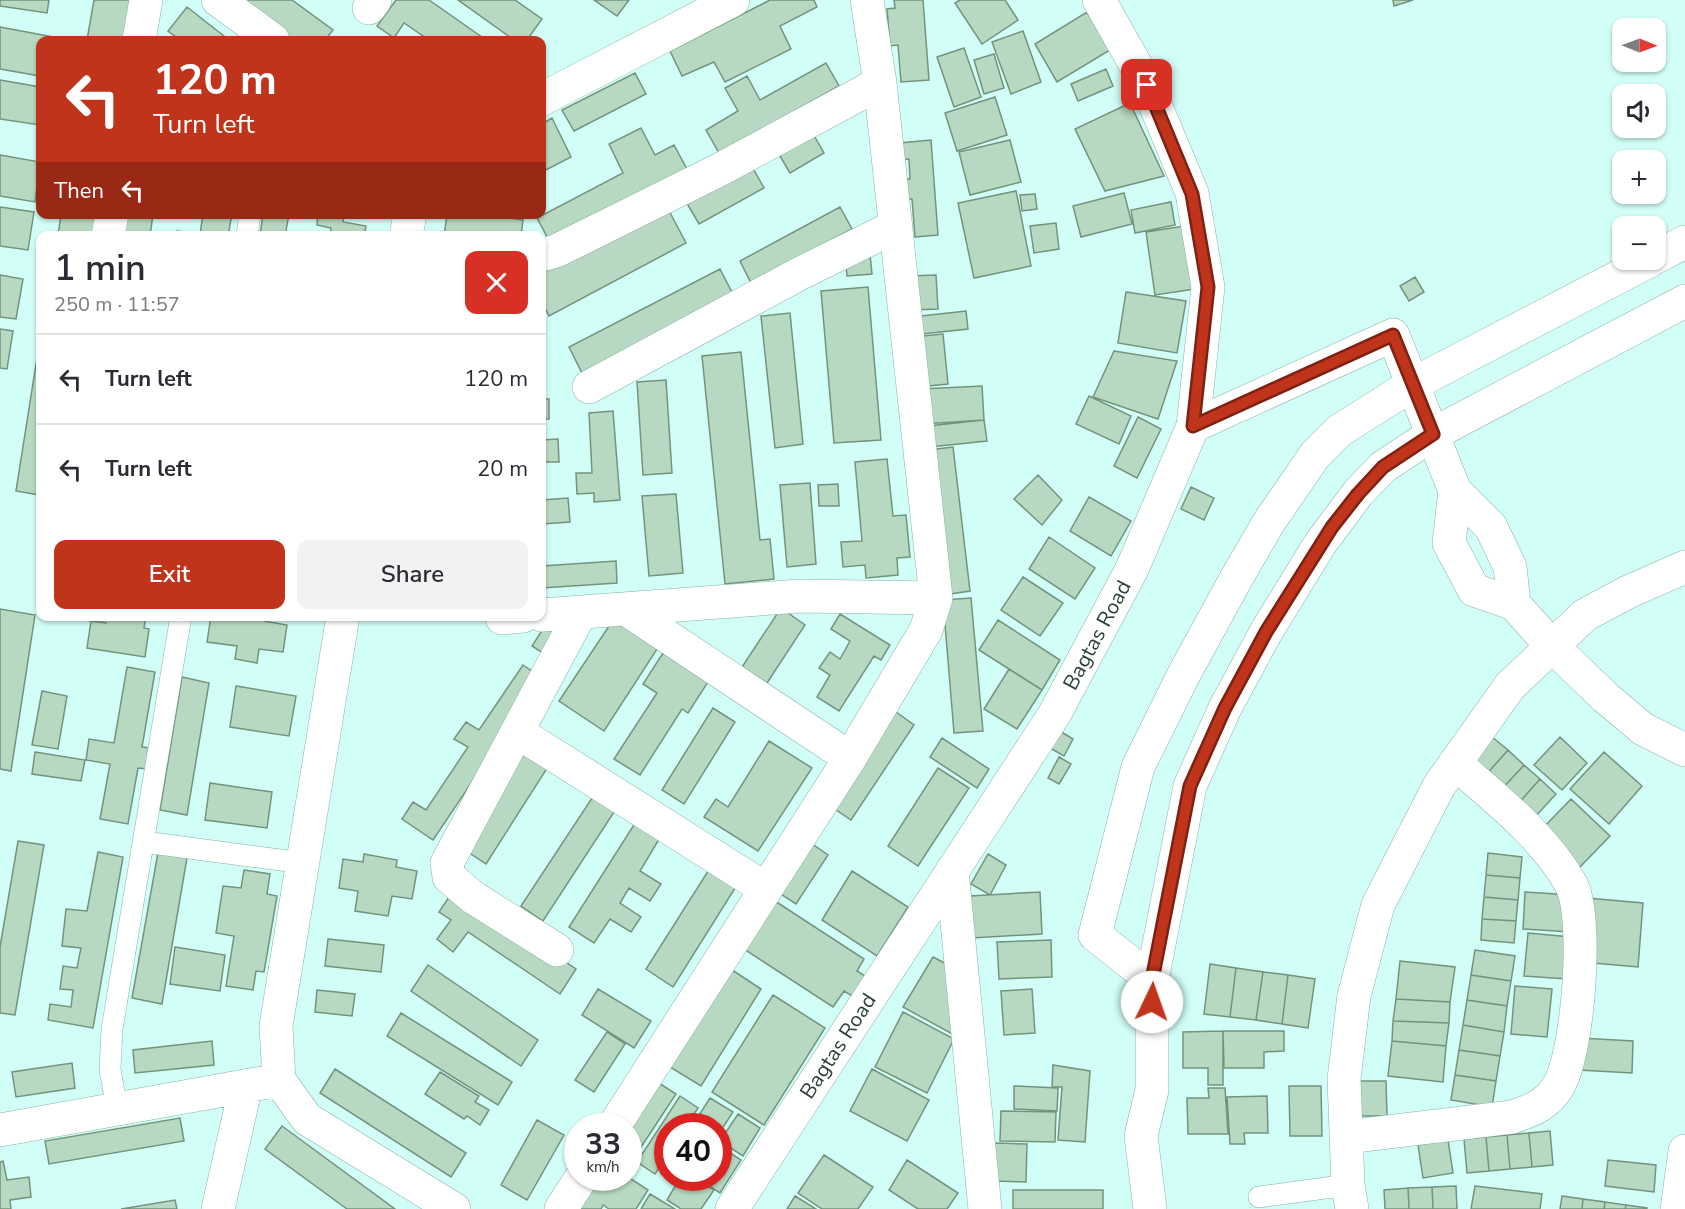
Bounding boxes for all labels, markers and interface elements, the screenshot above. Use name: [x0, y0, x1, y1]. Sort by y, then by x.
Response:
north arrow: [1612, 18, 1666, 72]
map controls: [1612, 18, 1666, 270]
text: 120 m: [153, 52, 277, 109]
pin: [1121, 59, 1172, 110]
icon: left: [54, 60, 132, 138]
icon: arrive: [1130, 68, 1163, 101]
button: sound: [1612, 84, 1666, 138]
text: Turn left: [153, 106, 254, 143]
button: +: [1612, 150, 1666, 204]
icon: left: [116, 174, 149, 207]
text: Then: [54, 176, 104, 206]
button: −: [1612, 216, 1666, 270]
text: 1 min: [54, 244, 146, 293]
button: close: [465, 251, 528, 314]
text: 250 m · 11:57: [54, 291, 180, 318]
icon: left: [54, 363, 87, 396]
text: Turn left: [105, 364, 192, 394]
text: 120 m: [464, 364, 528, 394]
icon: left: [54, 453, 87, 486]
text: Turn left: [105, 454, 192, 484]
text: 20 m: [477, 454, 528, 484]
button: Exit: [54, 540, 285, 609]
button: Share: [297, 540, 528, 609]
street label: Bagtas Road: [1056, 575, 1138, 695]
position arrow: [1120, 970, 1184, 1034]
street label: Bagtas Road: [793, 988, 883, 1104]
speed limit sign: 40: [654, 1113, 732, 1191]
text: 33: [585, 1124, 621, 1165]
text: km/h: [586, 1157, 620, 1177]

